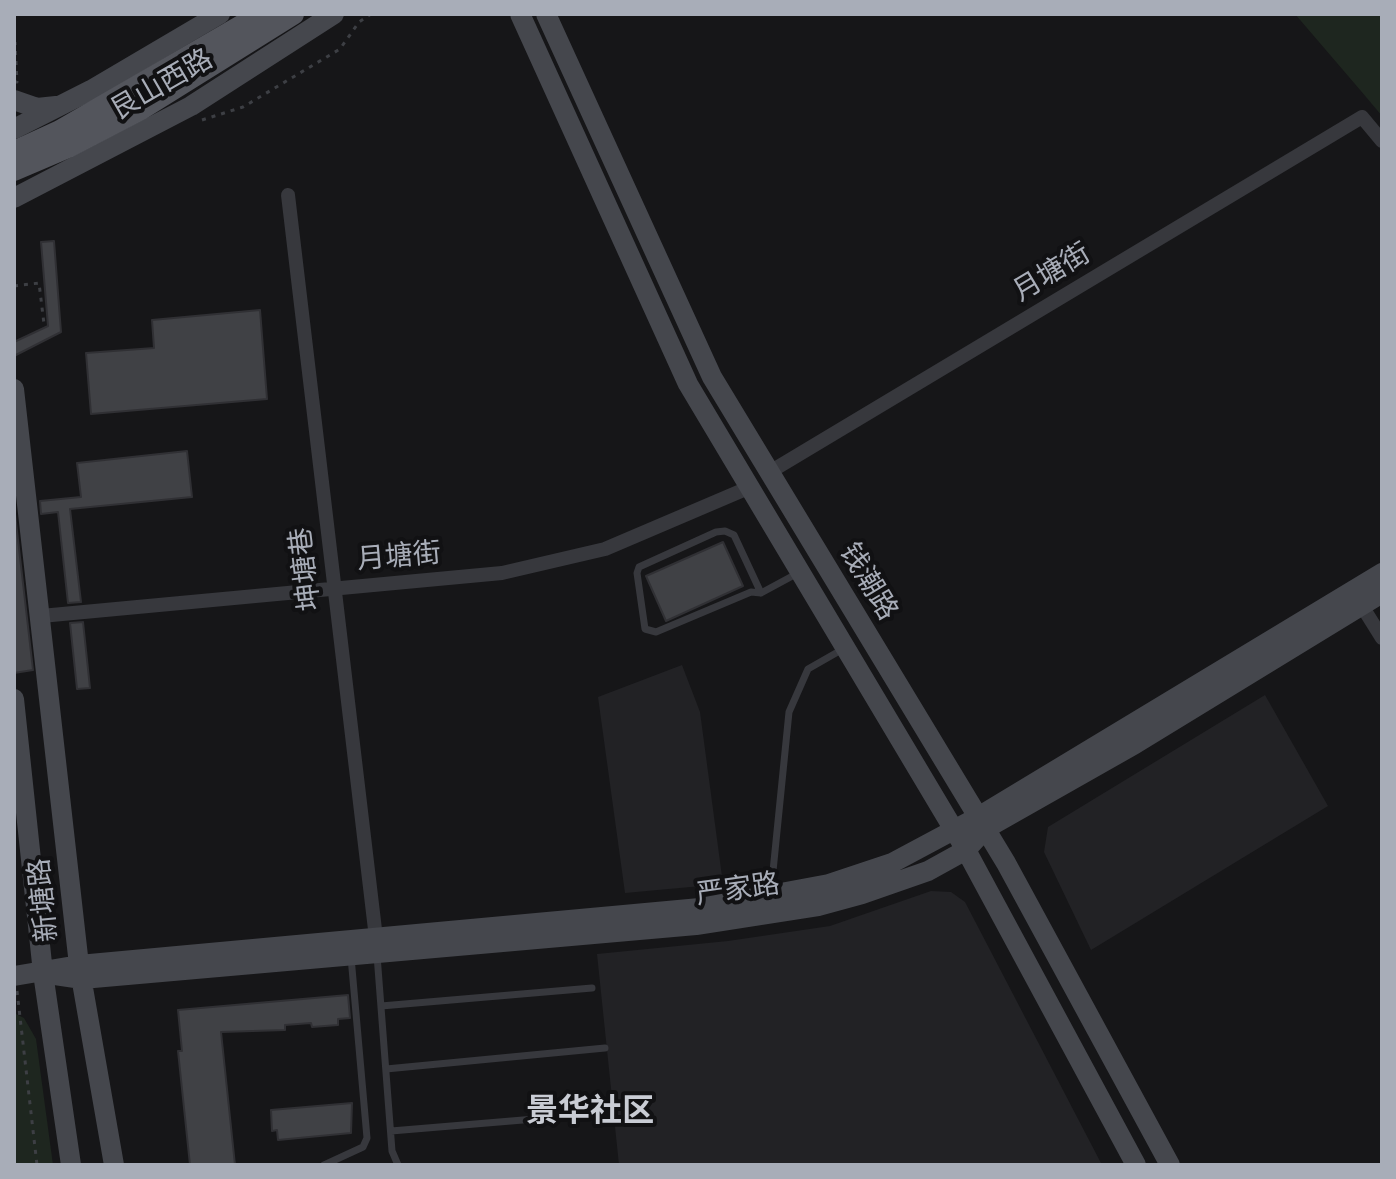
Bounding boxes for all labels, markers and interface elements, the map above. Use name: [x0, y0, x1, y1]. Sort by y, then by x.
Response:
street label: 艮山西路: [105, 42, 219, 128]
street label: 月塘街: [1007, 237, 1097, 309]
street label: 坤塘巷: [284, 525, 328, 613]
street label: 月塘街: [356, 537, 442, 577]
street label: 钱潮路: [832, 537, 904, 627]
street label: 新塘路: [23, 856, 65, 944]
street label: 严家路: [694, 868, 782, 912]
district label: 景华社区: [526, 1093, 654, 1131]

